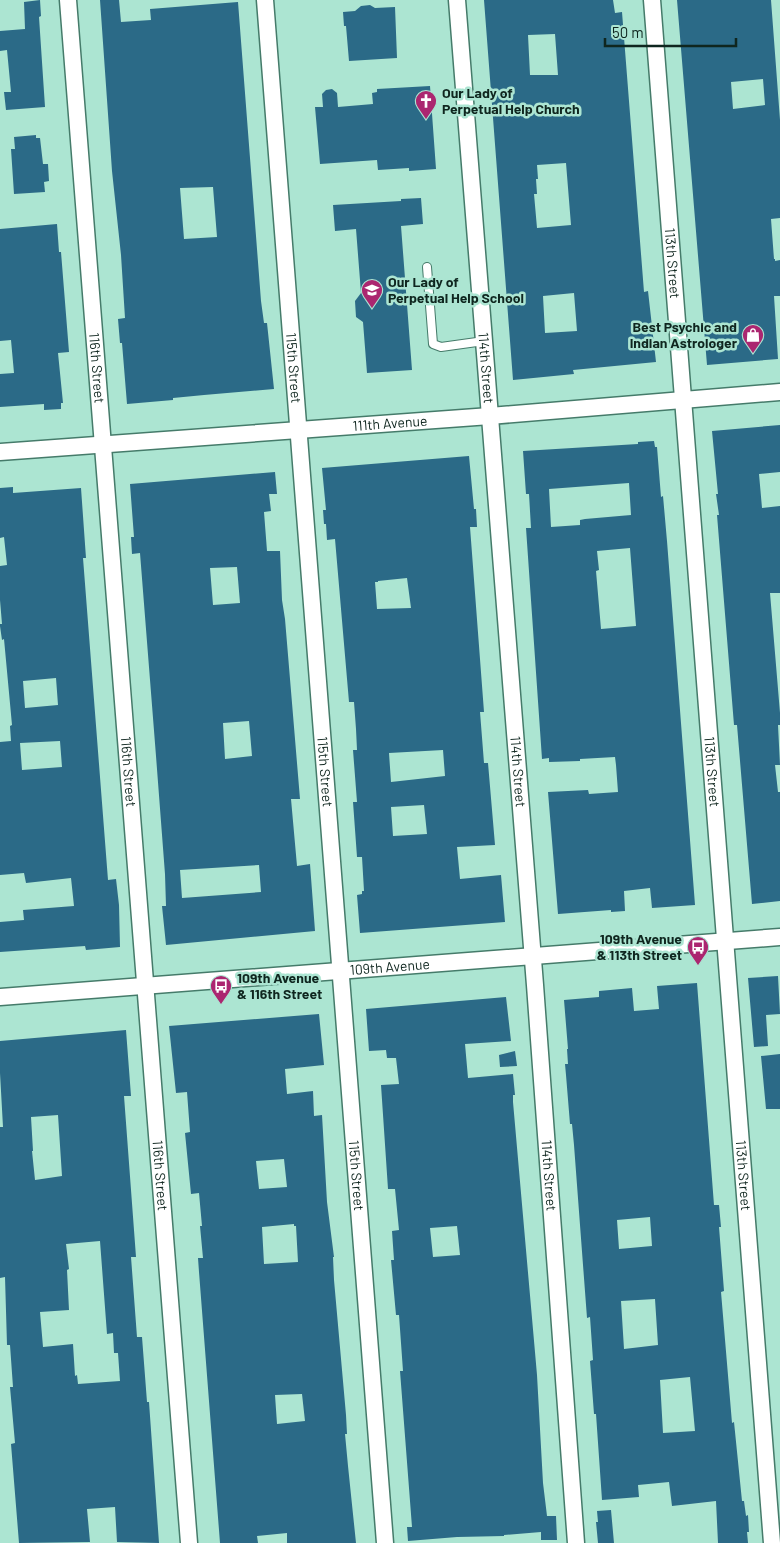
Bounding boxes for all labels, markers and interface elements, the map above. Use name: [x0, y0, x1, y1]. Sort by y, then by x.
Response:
scale bar: [605, 15, 736, 47]
text: 50 m: [612, 23, 644, 41]
place label: Our Lady of Perpetual Help Church: [442, 84, 580, 117]
church icon: Our Lady of Perpetual Help Church: [414, 89, 438, 120]
street label: 113th Street: [662, 227, 684, 299]
place label: Our Lady of Perpetual Help School: [388, 273, 524, 306]
school or university icon: Our Lady of Perpetual Help School: [360, 278, 384, 309]
place label: Best Psychic and Indian Astrologer: [630, 318, 738, 351]
shop icon: Best Psychic and Indian Astrologer: [741, 323, 765, 354]
street label: 116th Street: [86, 332, 109, 404]
street label: 115th Street: [283, 332, 305, 404]
street label: 114th Street: [475, 332, 498, 404]
street label: 111th Avenue: [352, 412, 428, 434]
street label: 114th Street: [507, 735, 530, 808]
street label: 116th Street: [118, 736, 140, 808]
street label: 115th Street: [314, 736, 337, 808]
street label: 113th Street: [701, 736, 724, 808]
place label: 109th Avenue & 113th Street: [597, 930, 682, 963]
bus stop icon: 109th Avenue & 113th Street: [686, 935, 710, 966]
street label: 109th Avenue: [349, 955, 430, 978]
place label: 109th Avenue & 116th Street: [237, 969, 322, 1002]
bus stop icon: 109th Avenue & 116th Street: [209, 974, 233, 1005]
street label: 116th Street: [149, 1139, 172, 1211]
street label: 115th Street: [346, 1139, 368, 1211]
street label: 114th Street: [538, 1139, 561, 1212]
street label: 113th Street: [733, 1139, 755, 1211]

